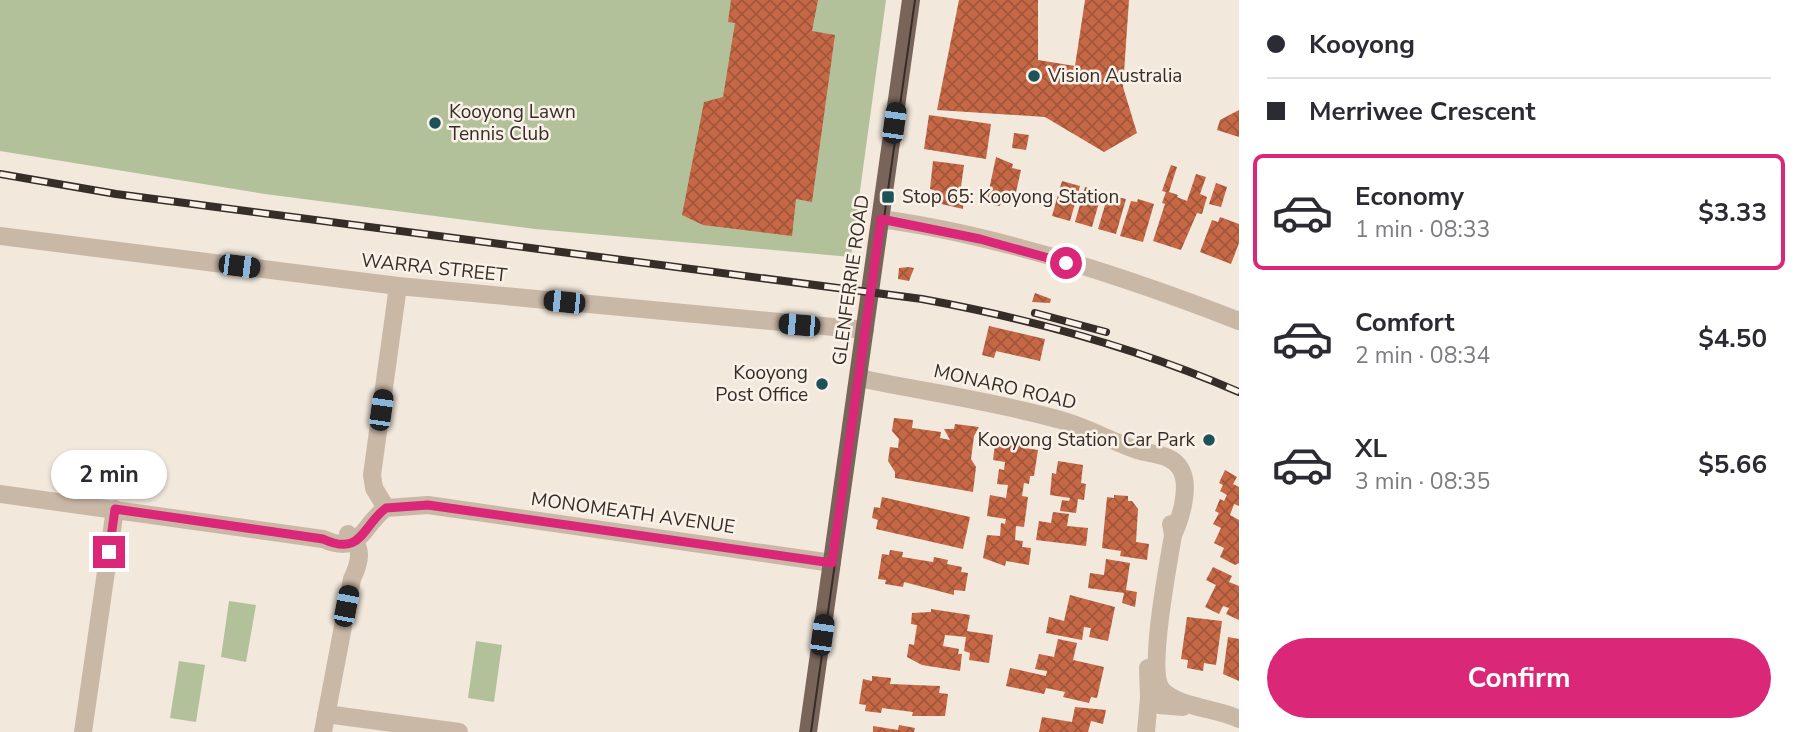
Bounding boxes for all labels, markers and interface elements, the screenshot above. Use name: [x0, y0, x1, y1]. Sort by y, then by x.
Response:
text: Kooyong: [1309, 27, 1415, 62]
place label: Vision Australia: [1047, 63, 1182, 89]
marker: Vision Australia: [1026, 68, 1042, 84]
text: Merriwee Crescent: [1309, 94, 1536, 129]
place label: Kooyong Lawn Tennis Club: [449, 99, 576, 147]
car: [881, 101, 908, 145]
marker: Kooyong Lawn Tennis Club: [427, 115, 443, 131]
text: Economy: [1355, 179, 1464, 214]
icon: car: [1271, 181, 1334, 244]
place label: Stop 65: Kooyong Station: [902, 184, 1119, 210]
marker: Stop 65: Kooyong Station: [880, 189, 896, 205]
street label: GLENFERRIE ROAD: [826, 193, 876, 367]
text: $3.33: [1698, 195, 1767, 230]
text: 1 min · 08:33: [1355, 214, 1490, 245]
street label: WARRA STREET: [360, 247, 509, 289]
route start: [1050, 247, 1082, 279]
car: [217, 253, 262, 279]
car: [543, 289, 586, 315]
text: Comfort: [1355, 305, 1455, 340]
icon: car: [1271, 307, 1334, 370]
car: [778, 313, 821, 337]
text: $4.50: [1698, 321, 1767, 356]
text: 2 min · 08:34: [1355, 340, 1490, 371]
street label: MONARO ROAD: [931, 358, 1079, 416]
place label: Kooyong Post Office: [715, 360, 808, 408]
marker: Kooyong Post Office: [814, 376, 830, 392]
car: [368, 388, 395, 432]
place label: Kooyong Station Car Park: [978, 427, 1195, 453]
text: XL: [1355, 431, 1387, 466]
marker: Kooyong Station Car Park: [1201, 432, 1217, 448]
icon: car: [1271, 433, 1334, 496]
text: $5.66: [1698, 447, 1767, 482]
callout: 2 min: [51, 450, 167, 500]
text: 2 min: [79, 459, 139, 490]
text: 3 min · 08:35: [1355, 466, 1490, 497]
street label: MONOMEATH AVENUE: [529, 486, 737, 540]
route end: [93, 536, 125, 568]
car: [332, 583, 361, 629]
car: [809, 613, 836, 657]
button: Confirm: [1267, 638, 1771, 718]

